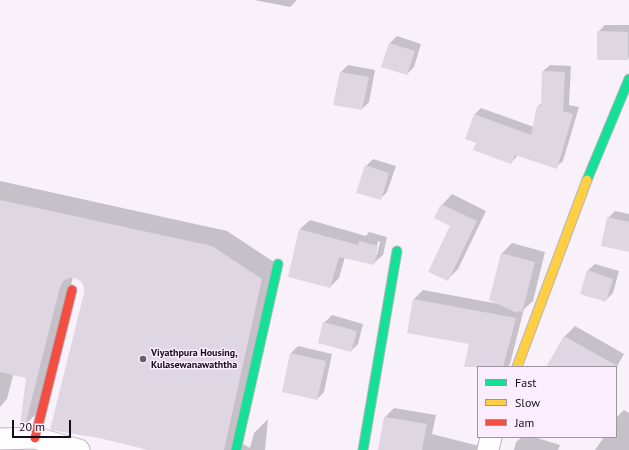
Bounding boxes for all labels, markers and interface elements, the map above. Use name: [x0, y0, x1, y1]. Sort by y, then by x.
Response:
place label: Viyathpura Housing, Kulasewanawaththa: [151, 347, 238, 370]
marker: Viyathpura Housing, Kulasewanawaththa: [138, 354, 148, 364]
legend: [477, 366, 617, 438]
text: Fast: [515, 375, 536, 390]
text: Slow: [515, 395, 540, 410]
scale bar: [14, 412, 73, 438]
text: Jam: [515, 415, 534, 430]
text: 20 m: [19, 419, 45, 434]

